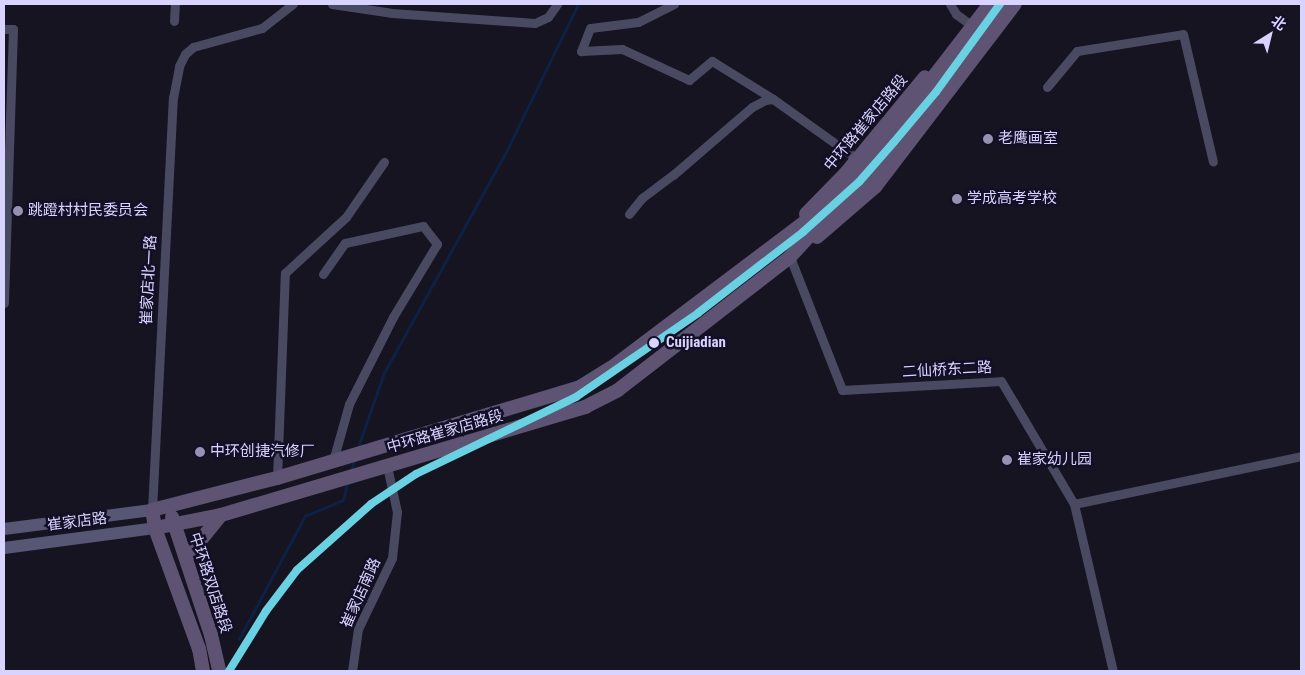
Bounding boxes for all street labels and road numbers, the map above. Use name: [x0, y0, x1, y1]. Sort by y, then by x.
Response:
street label: 中环路崔家店路段: [821, 71, 911, 175]
street label: 崔家店北一路: [138, 235, 160, 325]
street label: 二仙桥东二路: [902, 359, 992, 381]
street label: 中环路崔家店路段: [385, 407, 505, 457]
street label: 崔家店路: [46, 509, 108, 535]
street label: 中环路双店路段: [185, 530, 235, 636]
street label: 崔家店南路: [338, 555, 384, 631]

